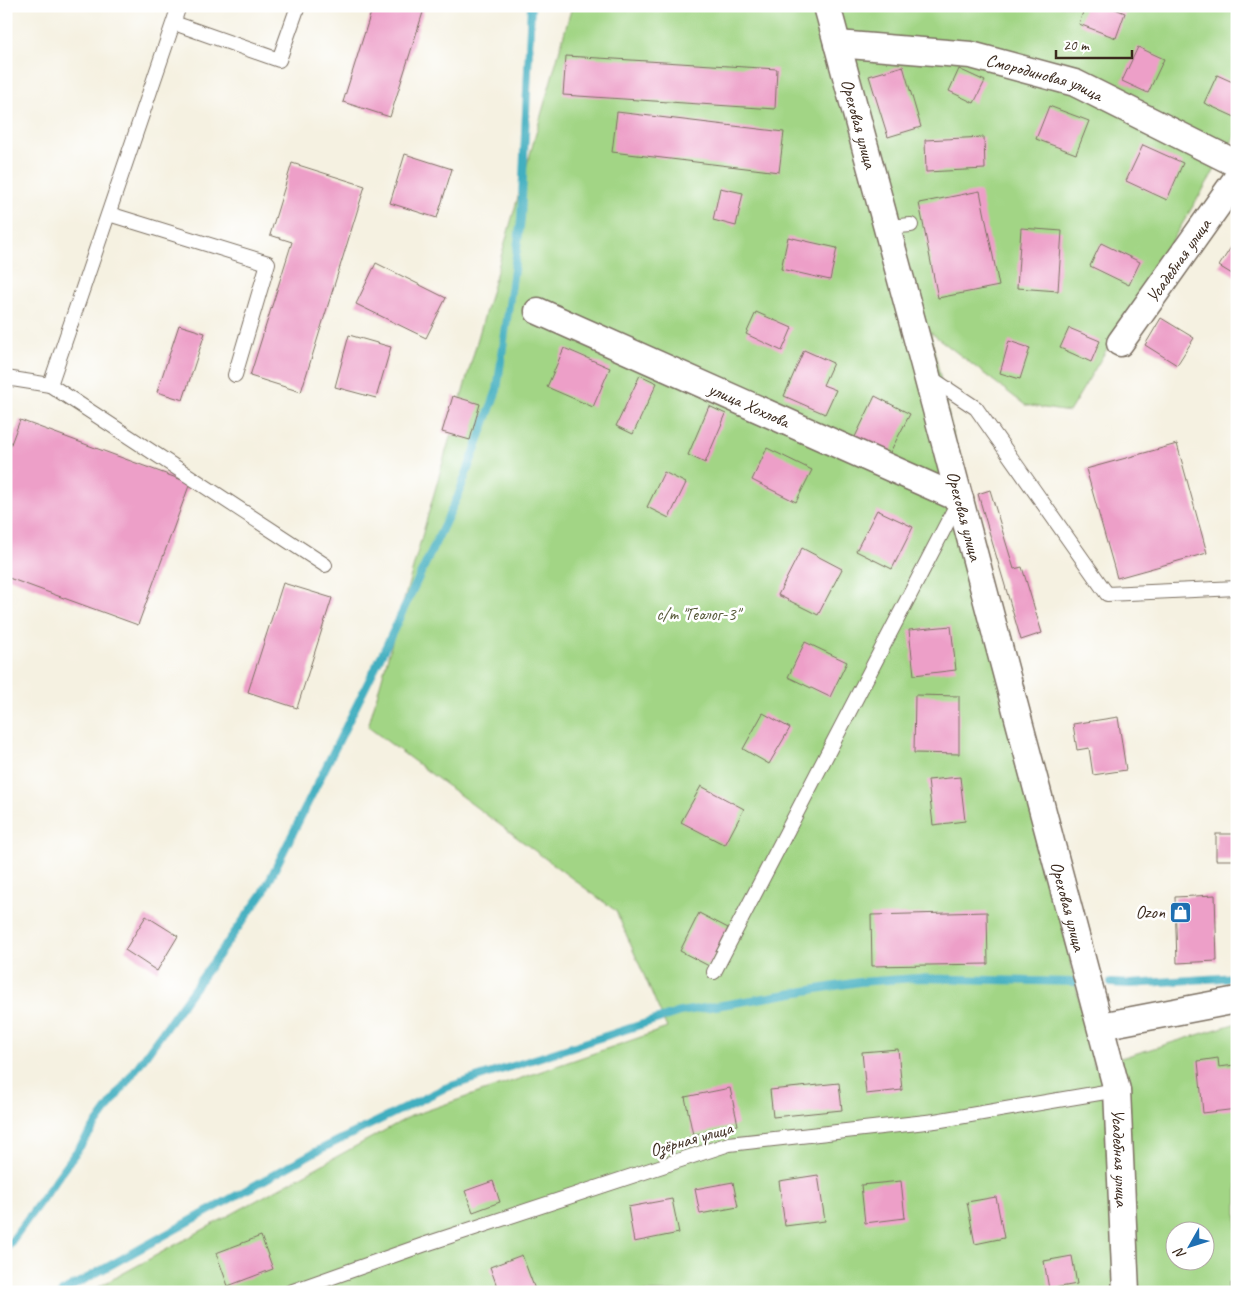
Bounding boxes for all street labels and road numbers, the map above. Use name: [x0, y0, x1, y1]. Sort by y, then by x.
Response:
street label: Смородиновая улица: [984, 49, 1108, 107]
street label: Ореховая улица: [836, 77, 882, 172]
street label: Усадебная улица: [1141, 213, 1216, 307]
street label: улица Хохлова: [704, 377, 794, 433]
street label: Ореховая улица: [942, 469, 987, 564]
street label: Ореховая улица: [1046, 859, 1091, 955]
street label: Усадебная улица: [1107, 1108, 1133, 1208]
street label: Озёрная улица: [647, 1116, 737, 1162]

